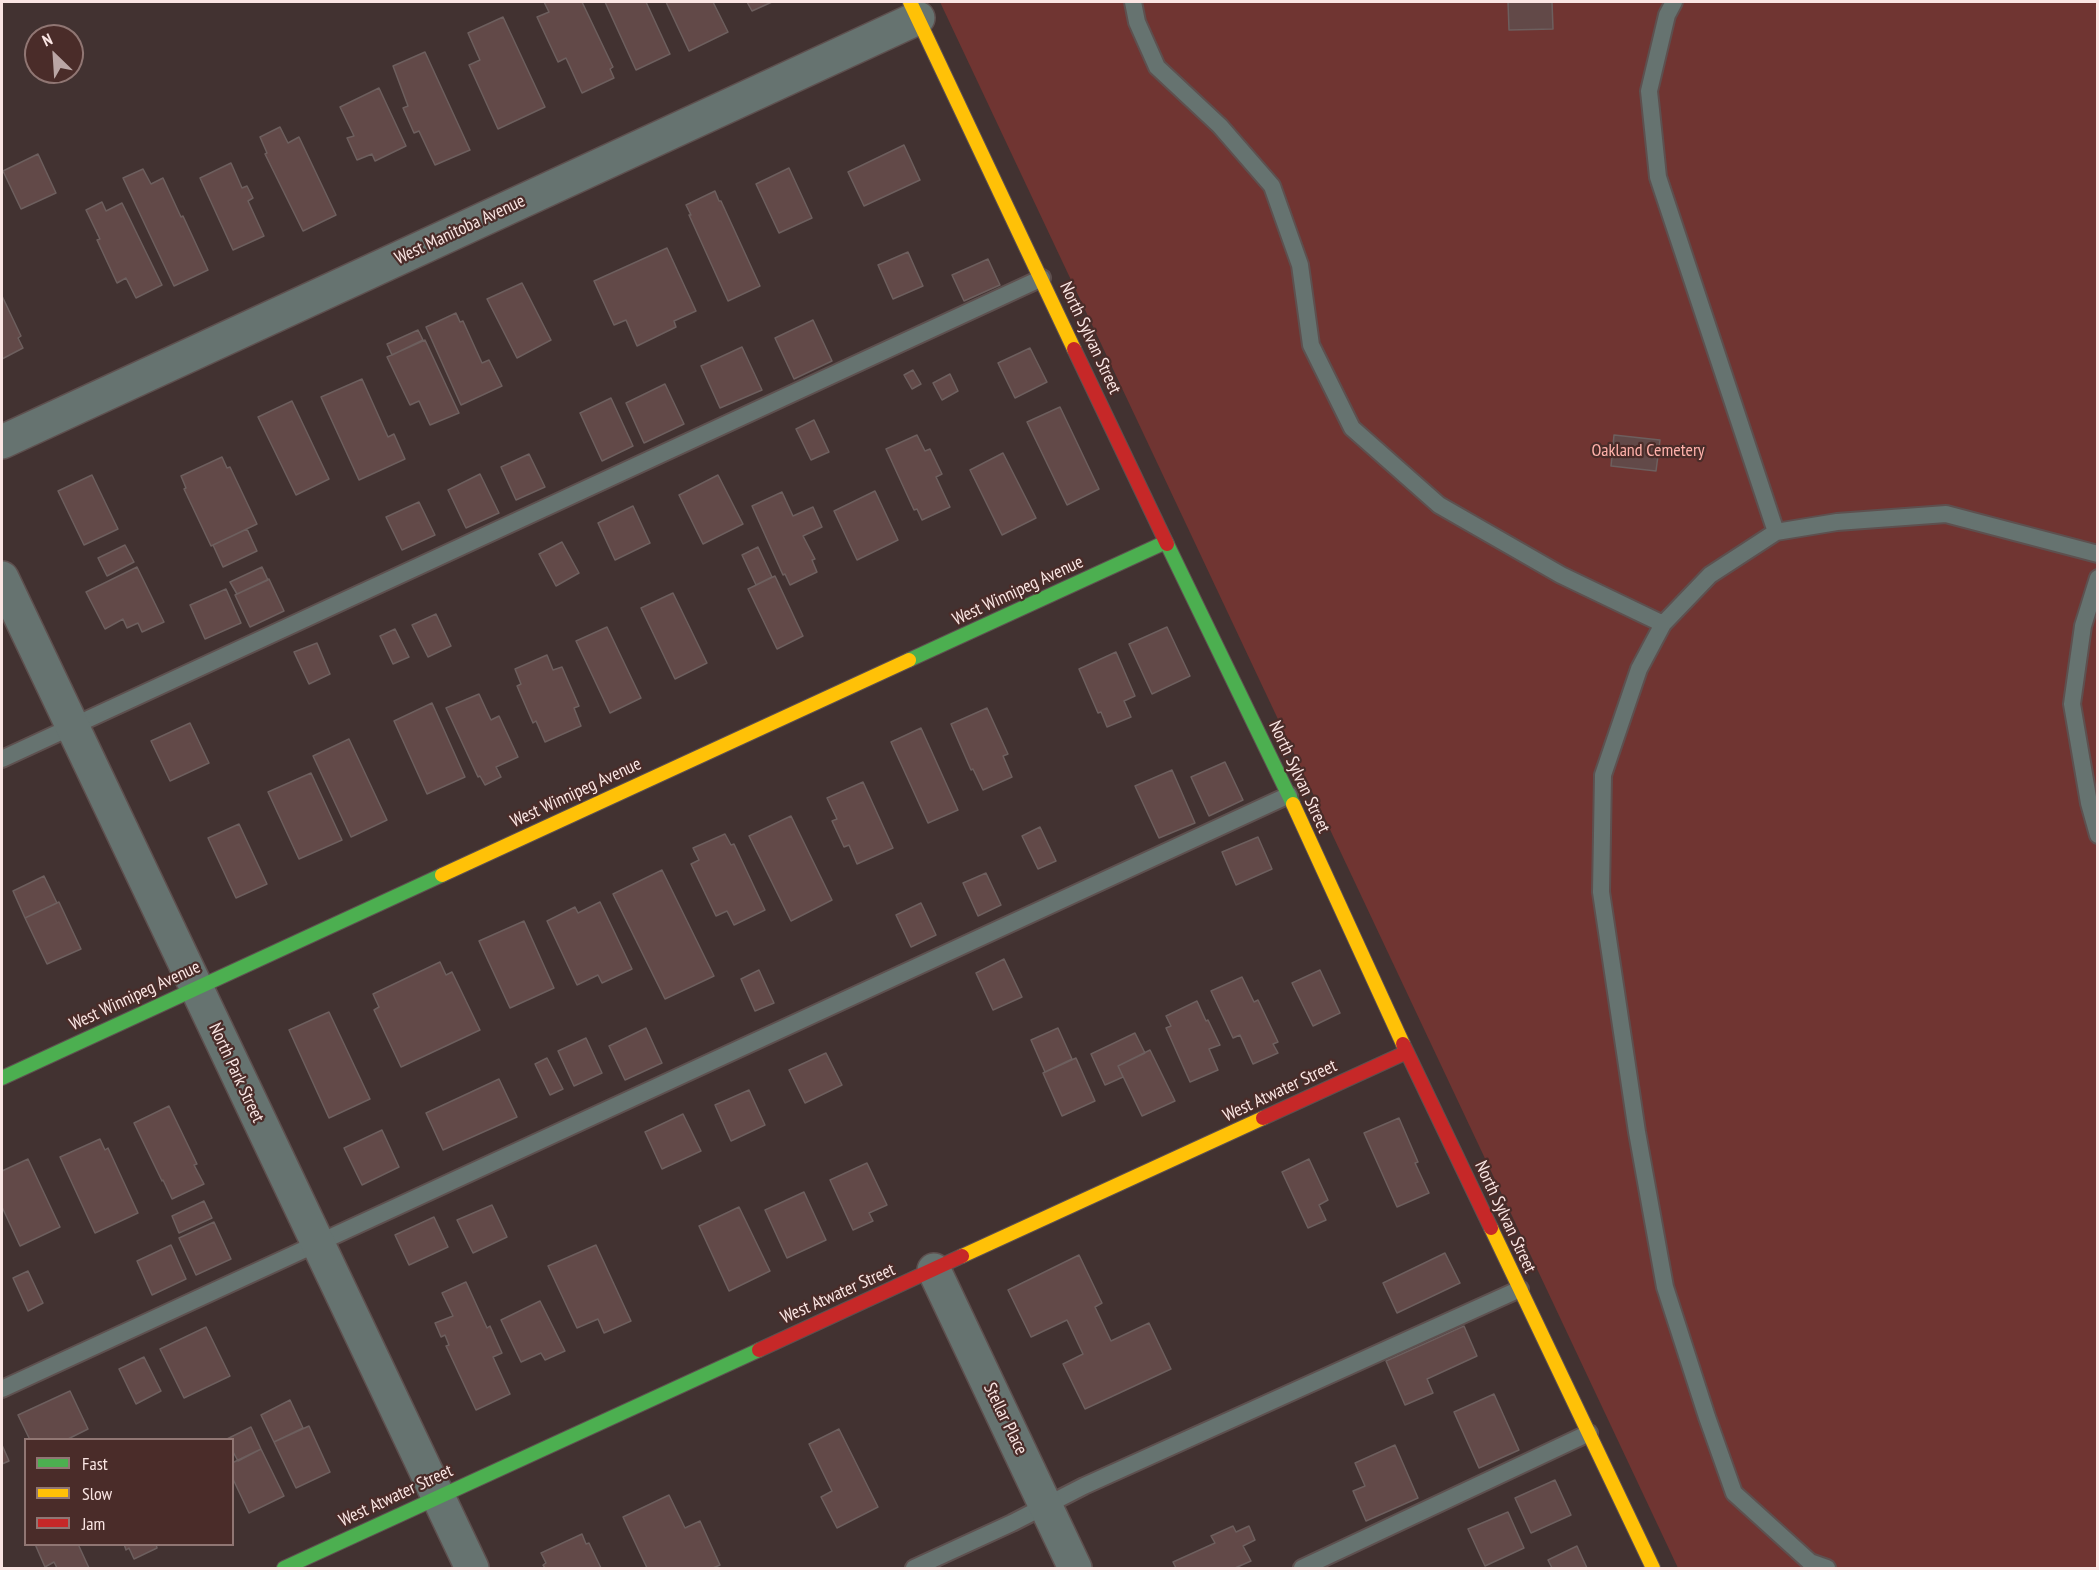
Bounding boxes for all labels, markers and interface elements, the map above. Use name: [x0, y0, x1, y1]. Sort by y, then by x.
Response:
north arrow: [24, 24, 84, 84]
text: N: [39, 29, 55, 50]
street label: West Manitoba Avenue: [391, 190, 529, 270]
street label: North Sylvan Street: [1055, 278, 1125, 398]
park label: Oakland Cemetery: [1591, 440, 1705, 462]
street label: West Winnipeg Avenue: [949, 551, 1087, 631]
street label: North Sylvan Street: [1264, 717, 1334, 837]
street label: West Winnipeg Avenue: [507, 753, 645, 833]
street label: West Winnipeg Avenue: [66, 956, 204, 1036]
street label: North Park Street: [204, 1020, 268, 1126]
street label: West Atwater Street: [1220, 1055, 1340, 1127]
street label: North Sylvan Street: [1470, 1157, 1540, 1277]
street label: West Atwater Street: [777, 1259, 899, 1329]
street label: Stellar Place: [978, 1380, 1032, 1458]
legend: [24, 1438, 234, 1546]
text: Fast: [82, 1452, 108, 1475]
street label: West Atwater Street: [336, 1460, 456, 1532]
text: Slow: [82, 1482, 112, 1505]
text: Jam: [82, 1512, 105, 1535]

